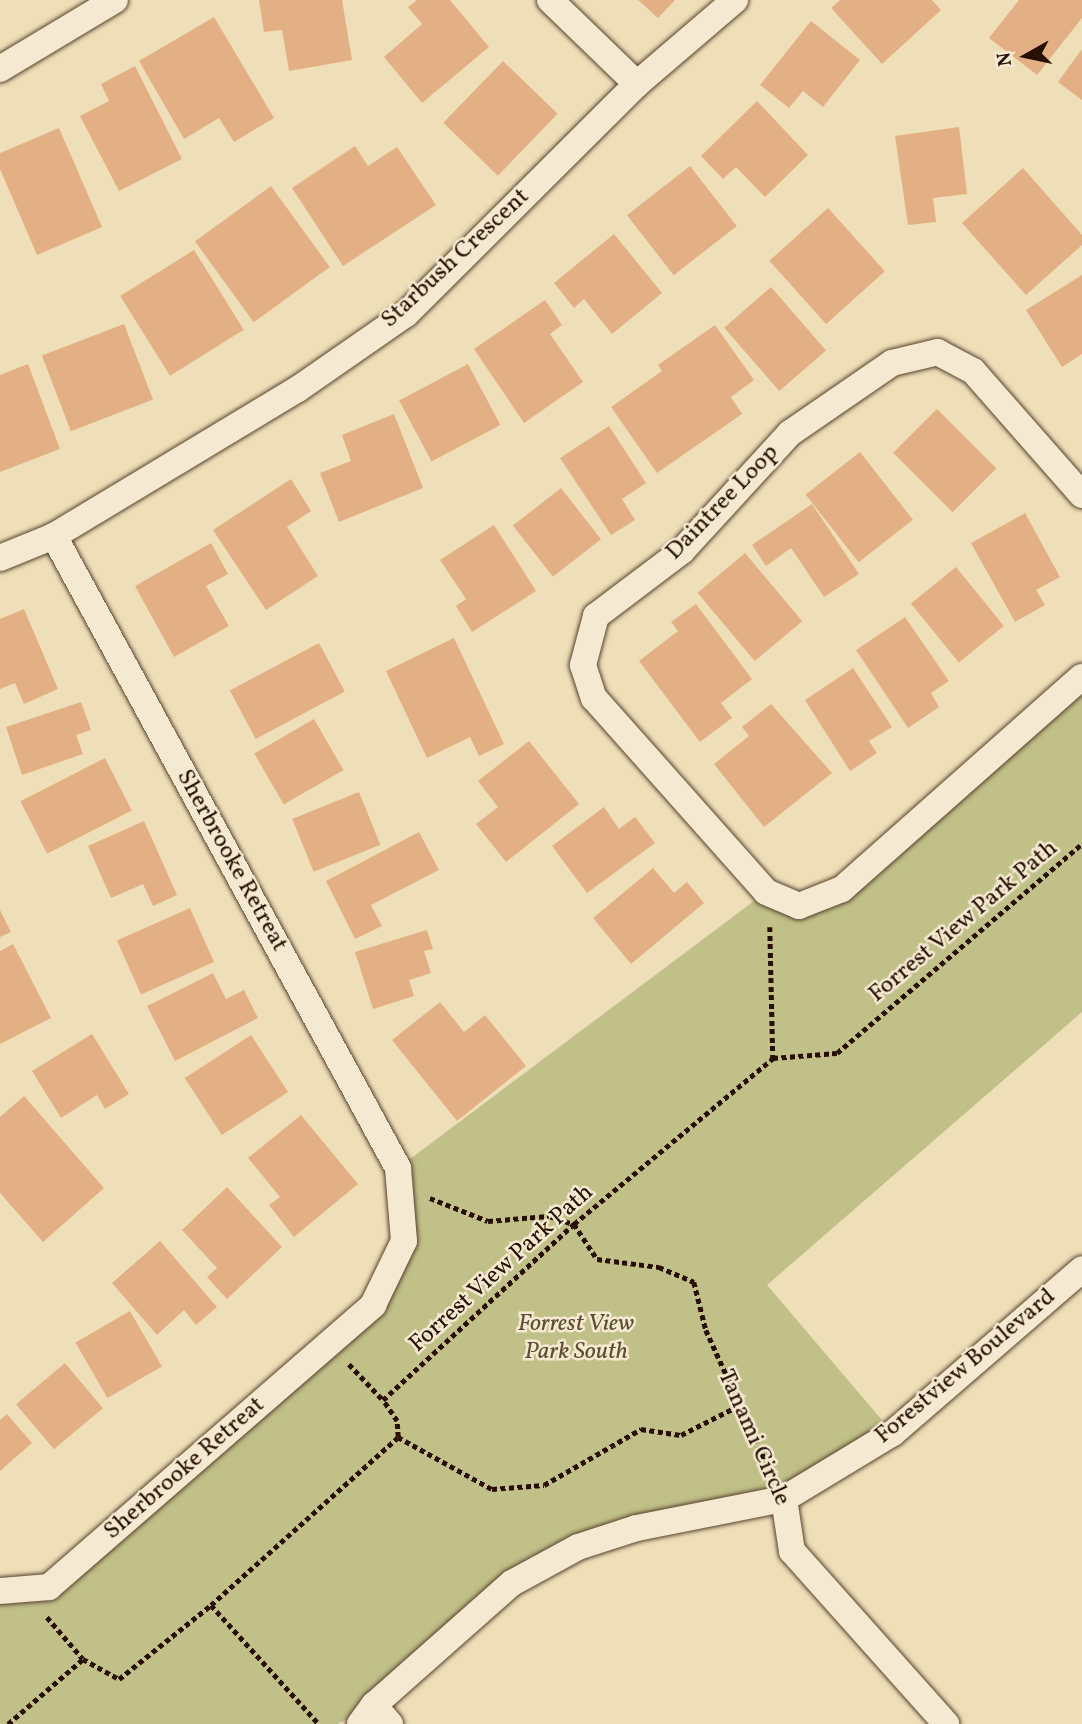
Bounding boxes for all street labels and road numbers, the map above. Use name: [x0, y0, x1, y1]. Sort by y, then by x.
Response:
street label: Starbush Crescent: [376, 183, 536, 335]
street label: Daintree Loop: [661, 439, 785, 567]
street label: Sherbrooke Retreat: [169, 765, 293, 957]
street label: Forrest View Park Path: [863, 834, 1065, 1010]
street label: Forrest View Park Path: [404, 1178, 600, 1360]
street label: Forestview Boulevard: [870, 1283, 1062, 1451]
street label: Tanami Circle: [710, 1366, 796, 1510]
street label: Sherbrooke Retreat: [99, 1391, 271, 1547]

